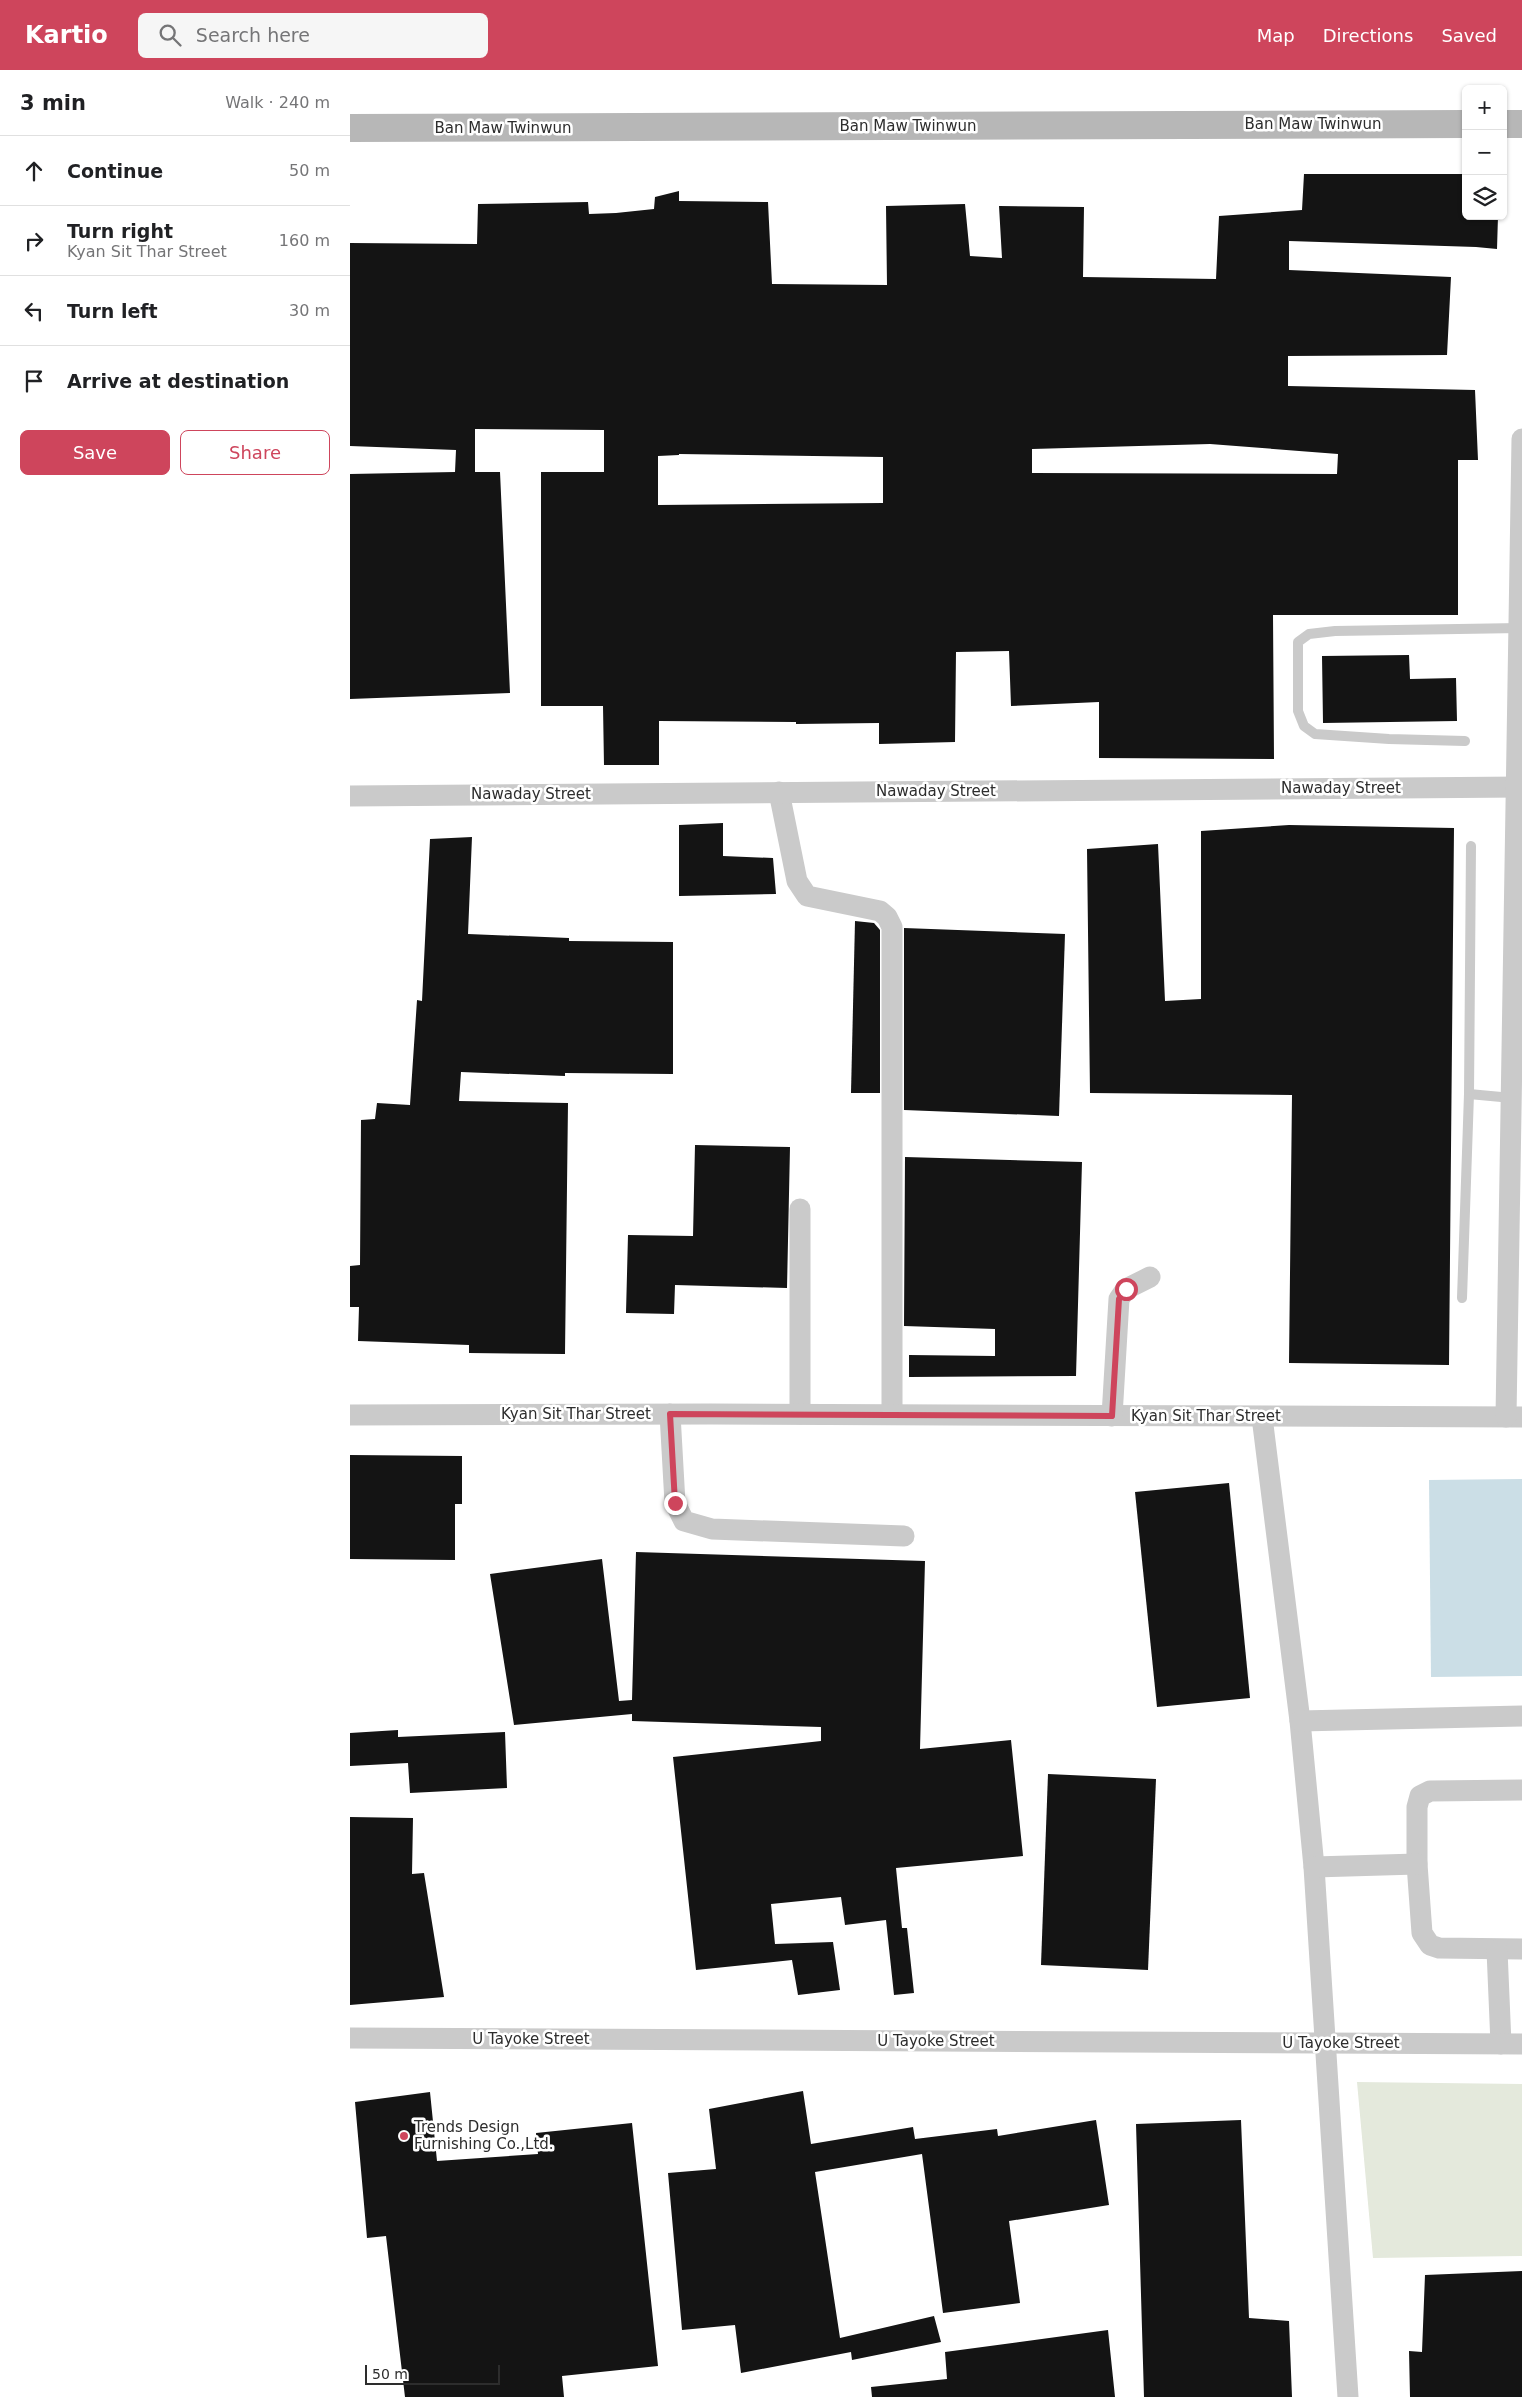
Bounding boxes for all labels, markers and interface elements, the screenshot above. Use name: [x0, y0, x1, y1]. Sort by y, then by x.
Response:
search box: [138, 13, 488, 58]
text: Kartio: [25, 21, 108, 49]
icon: search: [156, 21, 184, 49]
text: Search here: [196, 24, 310, 46]
text: Map: [1257, 25, 1295, 46]
text: Directions: [1323, 25, 1413, 46]
text: Saved: [1441, 25, 1497, 46]
map controls: [1462, 85, 1507, 220]
button: +: [1462, 85, 1507, 130]
text: 3 min: [20, 91, 86, 115]
text: Walk · 240 m: [225, 93, 330, 112]
street label: Ban Maw Twinwun: [1245, 115, 1381, 133]
street label: Ban Maw Twinwun: [840, 117, 976, 135]
street label: Ban Maw Twinwun: [435, 119, 571, 137]
button: −: [1462, 130, 1507, 175]
icon: ahead: [20, 157, 48, 185]
text: Continue: [67, 160, 163, 182]
text: 50 m: [289, 161, 330, 180]
button: layers: [1462, 175, 1507, 220]
text: Turn right: [67, 220, 173, 242]
icon: right: [20, 227, 48, 255]
text: 160 m: [279, 231, 330, 250]
text: Kyan Sit Thar Street: [67, 242, 227, 261]
icon: left: [20, 297, 48, 325]
text: Turn left: [67, 300, 158, 322]
text: 30 m: [289, 301, 330, 320]
icon: arrive: [20, 367, 48, 395]
text: Arrive at destination: [67, 370, 289, 392]
button: Save: [20, 430, 170, 475]
button: Share: [180, 430, 330, 475]
street label: Nawaday Street: [1281, 779, 1401, 797]
street label: Nawaday Street: [876, 782, 996, 800]
street label: Nawaday Street: [471, 785, 591, 803]
route start: [1115, 1278, 1138, 1301]
street label: Kyan Sit Thar Street: [501, 1405, 651, 1423]
street label: Kyan Sit Thar Street: [1131, 1407, 1281, 1425]
route end: [664, 1492, 687, 1515]
street label: U Tayoke Street: [472, 2030, 590, 2048]
street label: U Tayoke Street: [877, 2032, 995, 2050]
street label: U Tayoke Street: [1282, 2034, 1400, 2052]
place label: Trends Design Furnishing Co.,Ltd.: [413, 2118, 554, 2153]
marker: Trends Design Furnishing Co.,Ltd.: [398, 2130, 410, 2142]
scale bar: [365, 2362, 500, 2385]
text: 50 m: [372, 2366, 408, 2382]

